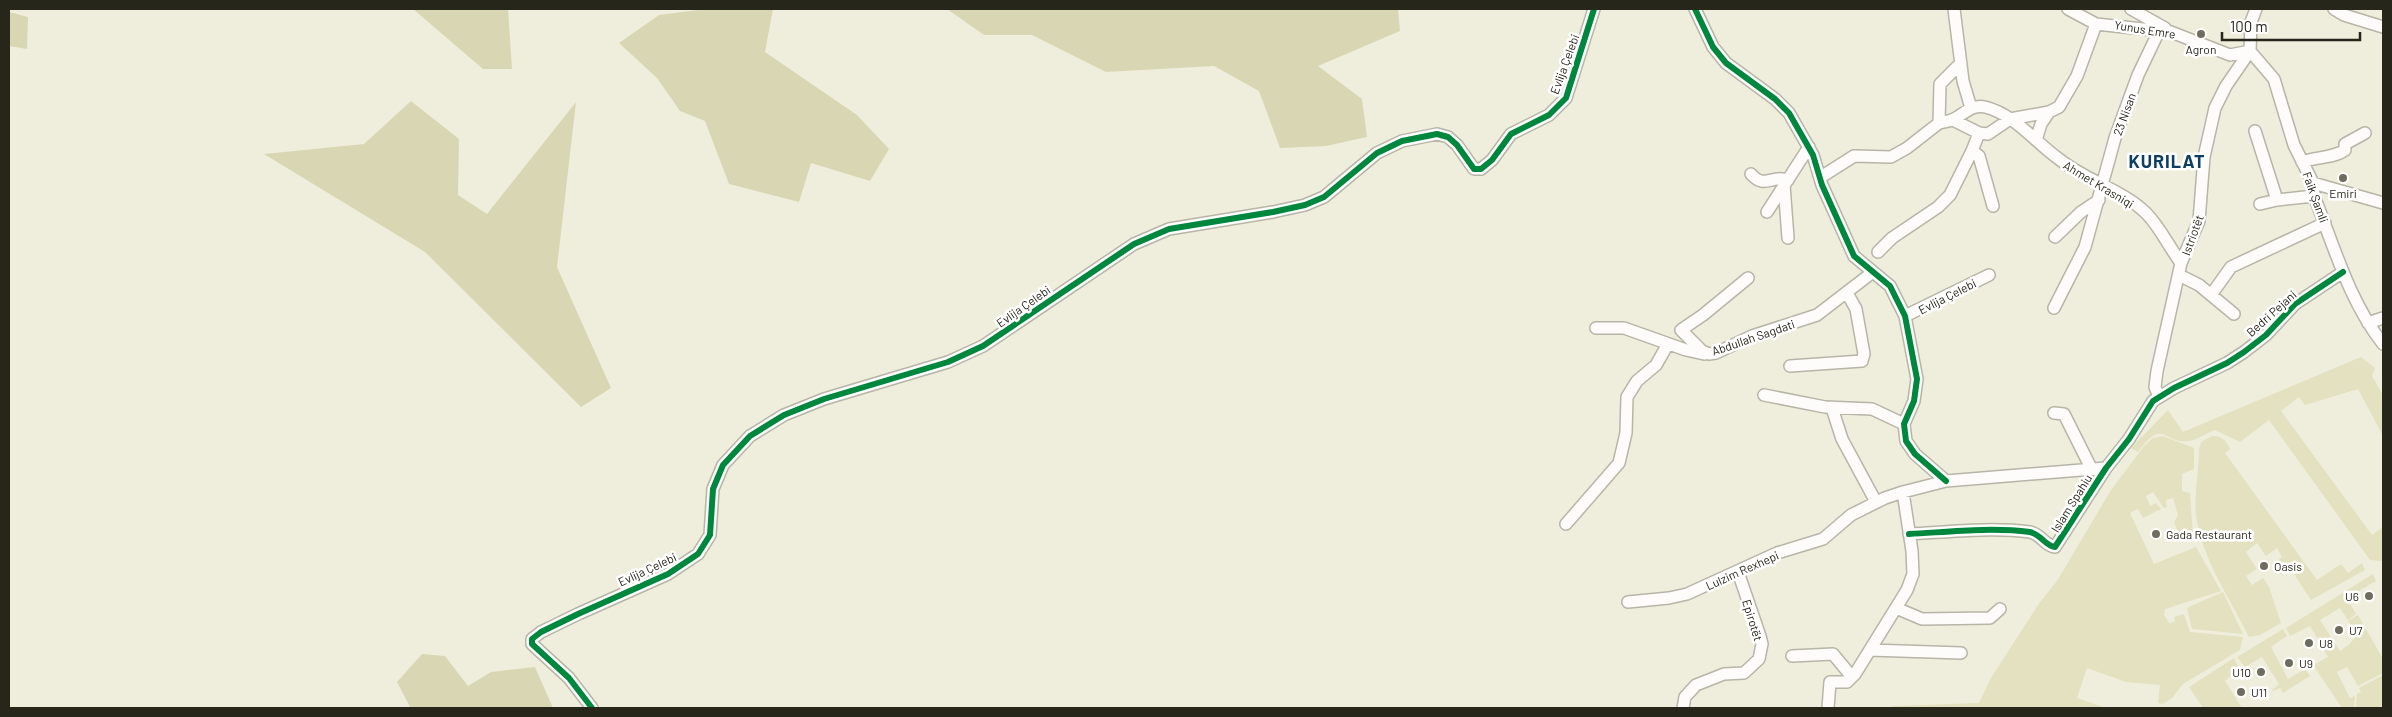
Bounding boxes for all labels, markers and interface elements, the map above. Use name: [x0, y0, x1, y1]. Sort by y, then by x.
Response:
scale bar: [2222, 10, 2360, 42]
street label: Yunus Emre: [2113, 17, 2177, 41]
text: 100 m: [2230, 17, 2268, 35]
marker: Agron: [2195, 28, 2207, 40]
street label: Evlija Çelebi: [1547, 32, 1581, 96]
place label: Agron: [2186, 42, 2216, 56]
street label: 23 Nisan: [2110, 91, 2138, 137]
district label: KURILAT: [2128, 150, 2206, 172]
street label: Ahmet Krasniqi: [2061, 158, 2137, 210]
street label: Faik Şamli: [2300, 170, 2332, 224]
marker: Emiri: [2337, 172, 2349, 184]
place label: Emiri: [2329, 186, 2357, 200]
street label: Istriotët: [2178, 213, 2206, 257]
street label: Evlija Çelebi: [1916, 276, 1978, 316]
street label: Evlija Çelebi: [993, 282, 1053, 330]
street label: Bedri Pejani: [2243, 287, 2299, 339]
street label: Abdullah Sagdati: [1710, 316, 1796, 358]
street label: Islam Spahiu: [2048, 471, 2094, 535]
place label: Gada Restaurant: [2166, 527, 2252, 541]
marker: Gada Restaurant: [2150, 528, 2162, 540]
street label: Lulzim Rexhepi: [1703, 548, 1781, 592]
street label: Evlija Çelebi: [616, 549, 678, 589]
place label: Oasis: [2274, 559, 2302, 573]
marker: Oasis: [2258, 560, 2270, 572]
place label: U6: [2345, 589, 2359, 603]
marker: U6: [2363, 590, 2375, 602]
street label: Epirotët: [1740, 598, 1766, 642]
place label: U7: [2349, 623, 2363, 637]
marker: U7: [2333, 624, 2345, 636]
place label: U8: [2319, 636, 2333, 650]
marker: U8: [2303, 637, 2315, 649]
place label: U9: [2299, 656, 2313, 670]
marker: U9: [2283, 657, 2295, 669]
place label: U10: [2232, 665, 2251, 679]
marker: U10: [2255, 666, 2267, 678]
place label: U11: [2251, 685, 2267, 699]
marker: U11: [2235, 686, 2247, 698]

